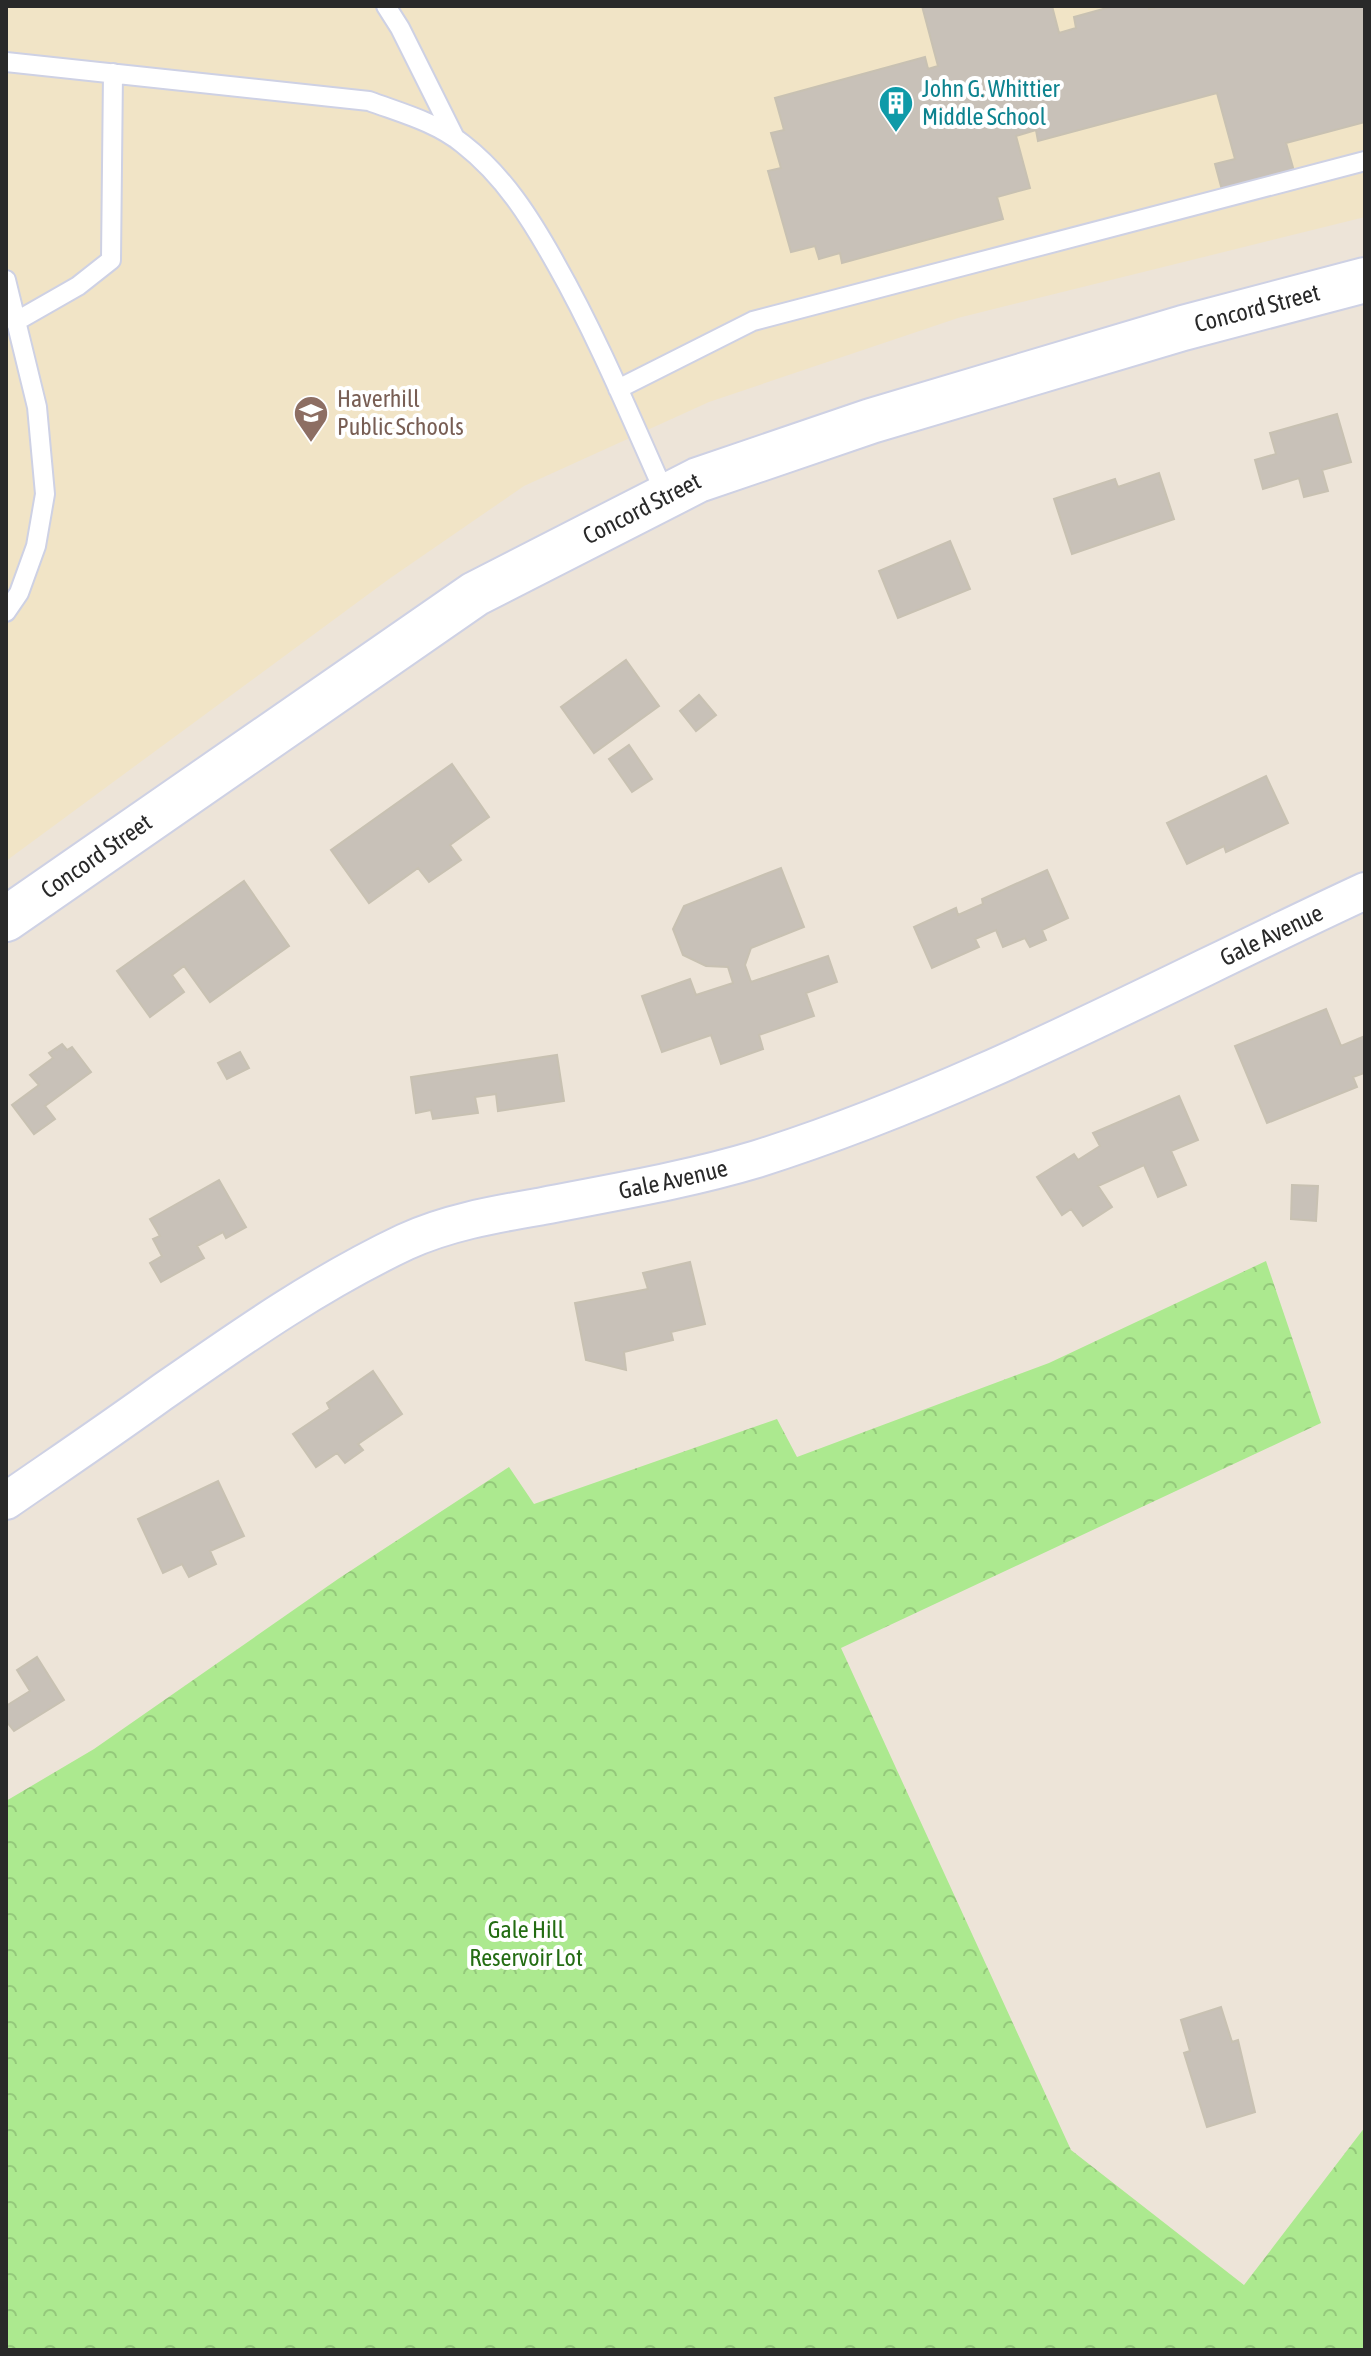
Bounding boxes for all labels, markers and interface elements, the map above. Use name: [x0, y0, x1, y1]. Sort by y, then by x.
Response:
place label: John G. Whittier Middle School: [922, 75, 1061, 130]
building icon: John G. Whittier Middle School: [877, 84, 915, 134]
street label: Concord Street: [1191, 279, 1323, 337]
place label: Haverhill Public Schools: [337, 385, 464, 440]
school or university icon: Haverhill Public Schools: [292, 394, 330, 444]
street label: Concord Street: [578, 467, 705, 549]
street label: Concord Street: [36, 808, 157, 904]
street label: Gale Avenue: [1216, 899, 1327, 971]
street label: Gale Avenue: [616, 1154, 730, 1204]
park label: Gale Hill Reservoir Lot: [469, 1916, 583, 1971]

